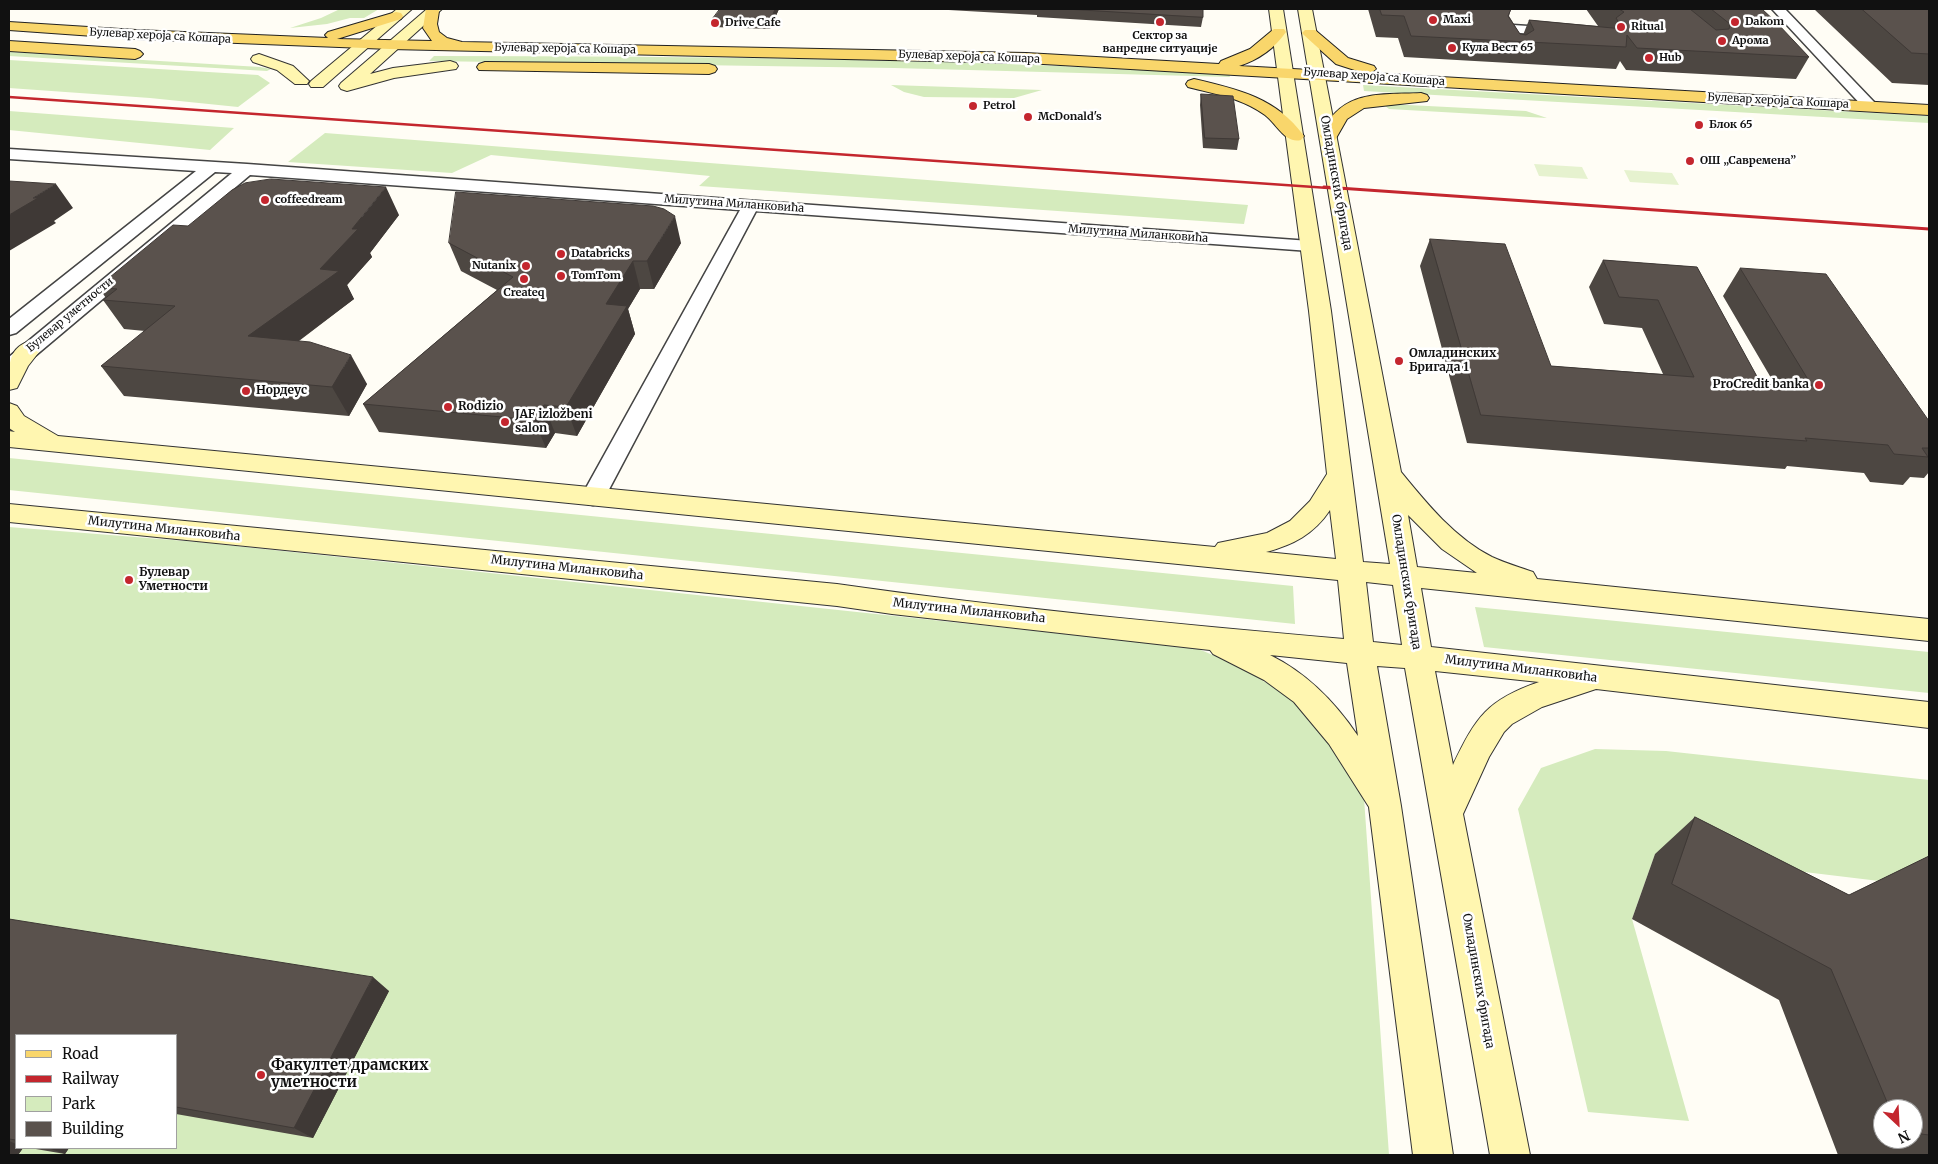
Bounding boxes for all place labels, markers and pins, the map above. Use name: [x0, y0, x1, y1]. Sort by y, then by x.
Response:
place label: Maxi: [1443, 13, 1471, 27]
marker: Maxi: [1427, 14, 1439, 26]
place label: Dakom: [1745, 15, 1784, 29]
place label: Drive Cafe: [725, 16, 781, 30]
marker: Сектор за ванредне ситуације: [1154, 16, 1166, 28]
marker: Dakom: [1729, 16, 1741, 28]
marker: Drive Cafe: [709, 17, 721, 29]
place label: Ritual: [1631, 20, 1664, 34]
marker: Ritual: [1615, 21, 1627, 33]
place label: Сектор за ванредне ситуације: [1103, 29, 1217, 55]
place label: Арома: [1732, 34, 1769, 48]
marker: Арома: [1716, 35, 1728, 47]
place label: Кула Вест 65: [1462, 41, 1533, 55]
marker: Кула Вест 65: [1446, 42, 1458, 54]
place label: Hub: [1659, 51, 1681, 65]
marker: Hub: [1643, 52, 1655, 64]
place label: Petrol: [983, 99, 1016, 113]
marker: Petrol: [967, 100, 979, 112]
place label: McDonald's: [1038, 110, 1102, 124]
marker: McDonald's: [1022, 111, 1034, 123]
place label: Блок 65: [1709, 118, 1753, 132]
marker: Блок 65: [1693, 119, 1705, 131]
place label: ОШ „Савремена”: [1700, 154, 1796, 168]
marker: ОШ „Савремена”: [1684, 155, 1696, 167]
place label: coffeedream: [275, 193, 343, 207]
marker: coffeedream: [259, 194, 271, 206]
place label: Databricks: [571, 247, 630, 261]
marker: Databricks: [555, 248, 567, 260]
place label: Nutanix: [472, 259, 516, 273]
marker: Nutanix: [520, 260, 532, 272]
place label: TomTom: [571, 269, 621, 283]
marker: TomTom: [555, 270, 567, 282]
marker: Createq: [518, 273, 530, 285]
place label: Createq: [504, 286, 544, 300]
place label: Омладинских Бригада 1: [1409, 347, 1497, 375]
marker: Омладинских Бригада 1: [1393, 355, 1405, 367]
place label: ProCredit banka: [1713, 378, 1809, 392]
marker: ProCredit banka: [1813, 379, 1825, 391]
place label: Нордеус: [256, 384, 307, 398]
marker: Нордеус: [240, 385, 252, 397]
place label: Rodizio: [458, 400, 503, 414]
marker: Rodizio: [442, 401, 454, 413]
place label: JAF izložbeni salon: [515, 408, 593, 436]
marker: JAF izložbeni salon: [499, 416, 511, 428]
place label: Булевар Уметности: [139, 566, 208, 594]
marker: Булевар Уметности: [123, 574, 135, 586]
place label: Факултет драмских уметности: [271, 1057, 428, 1092]
marker: Факултет драмских уметности: [255, 1069, 267, 1081]

